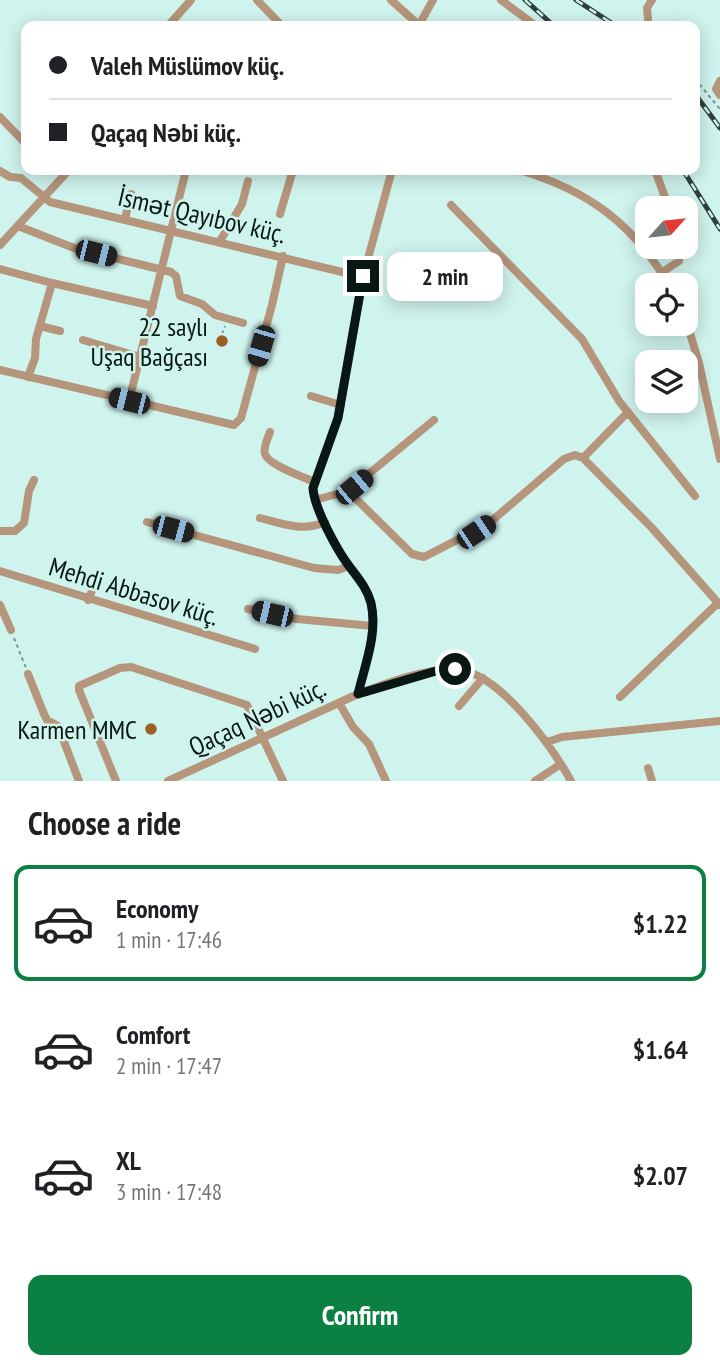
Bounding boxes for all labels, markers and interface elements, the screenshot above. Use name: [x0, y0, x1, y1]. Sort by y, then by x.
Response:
text: Valeh Müslümov küç.: [91, 49, 284, 82]
text: Qaçaq Nəbi küç.: [91, 116, 241, 149]
street label: İsmət Qayıbov küç.: [115, 180, 289, 250]
north arrow: [635, 196, 698, 259]
map controls: [635, 196, 698, 413]
car: [74, 238, 119, 268]
callout: 2 min: [388, 252, 503, 300]
route end: [347, 260, 379, 292]
text: 2 min: [422, 262, 468, 291]
button: locate: [635, 273, 698, 336]
place label: 22 saylı Uşaq Bağçası: [91, 310, 208, 373]
car: [246, 323, 277, 369]
marker: 22 saylı Uşaq Bağçası: [214, 333, 230, 349]
button: layers: [635, 350, 698, 413]
car: [107, 386, 152, 416]
car: [332, 465, 377, 509]
car: [453, 512, 500, 552]
car: [150, 513, 197, 545]
street label: Mehdi Abbasov küç.: [45, 550, 223, 632]
car: [250, 599, 295, 629]
route start: [439, 653, 471, 685]
street label: Qaçaq Nəbi küç.: [183, 671, 331, 763]
place label: Karmen MMC: [18, 713, 137, 746]
marker: Karmen MMC: [143, 721, 159, 737]
text: Choose a ride: [28, 802, 181, 844]
icon: car: [32, 892, 95, 955]
text: Economy: [116, 892, 198, 925]
text: $1.22: [633, 907, 688, 940]
text: 1 min · 17:46: [116, 925, 222, 954]
icon: car: [32, 1018, 95, 1081]
text: Comfort: [116, 1018, 190, 1051]
text: $1.64: [633, 1033, 688, 1066]
text: 2 min · 17:47: [116, 1051, 222, 1080]
icon: car: [32, 1144, 95, 1207]
text: XL: [116, 1144, 141, 1177]
text: $2.07: [633, 1159, 688, 1192]
text: 3 min · 17:48: [116, 1177, 222, 1206]
button: Confirm: [28, 1275, 692, 1355]

